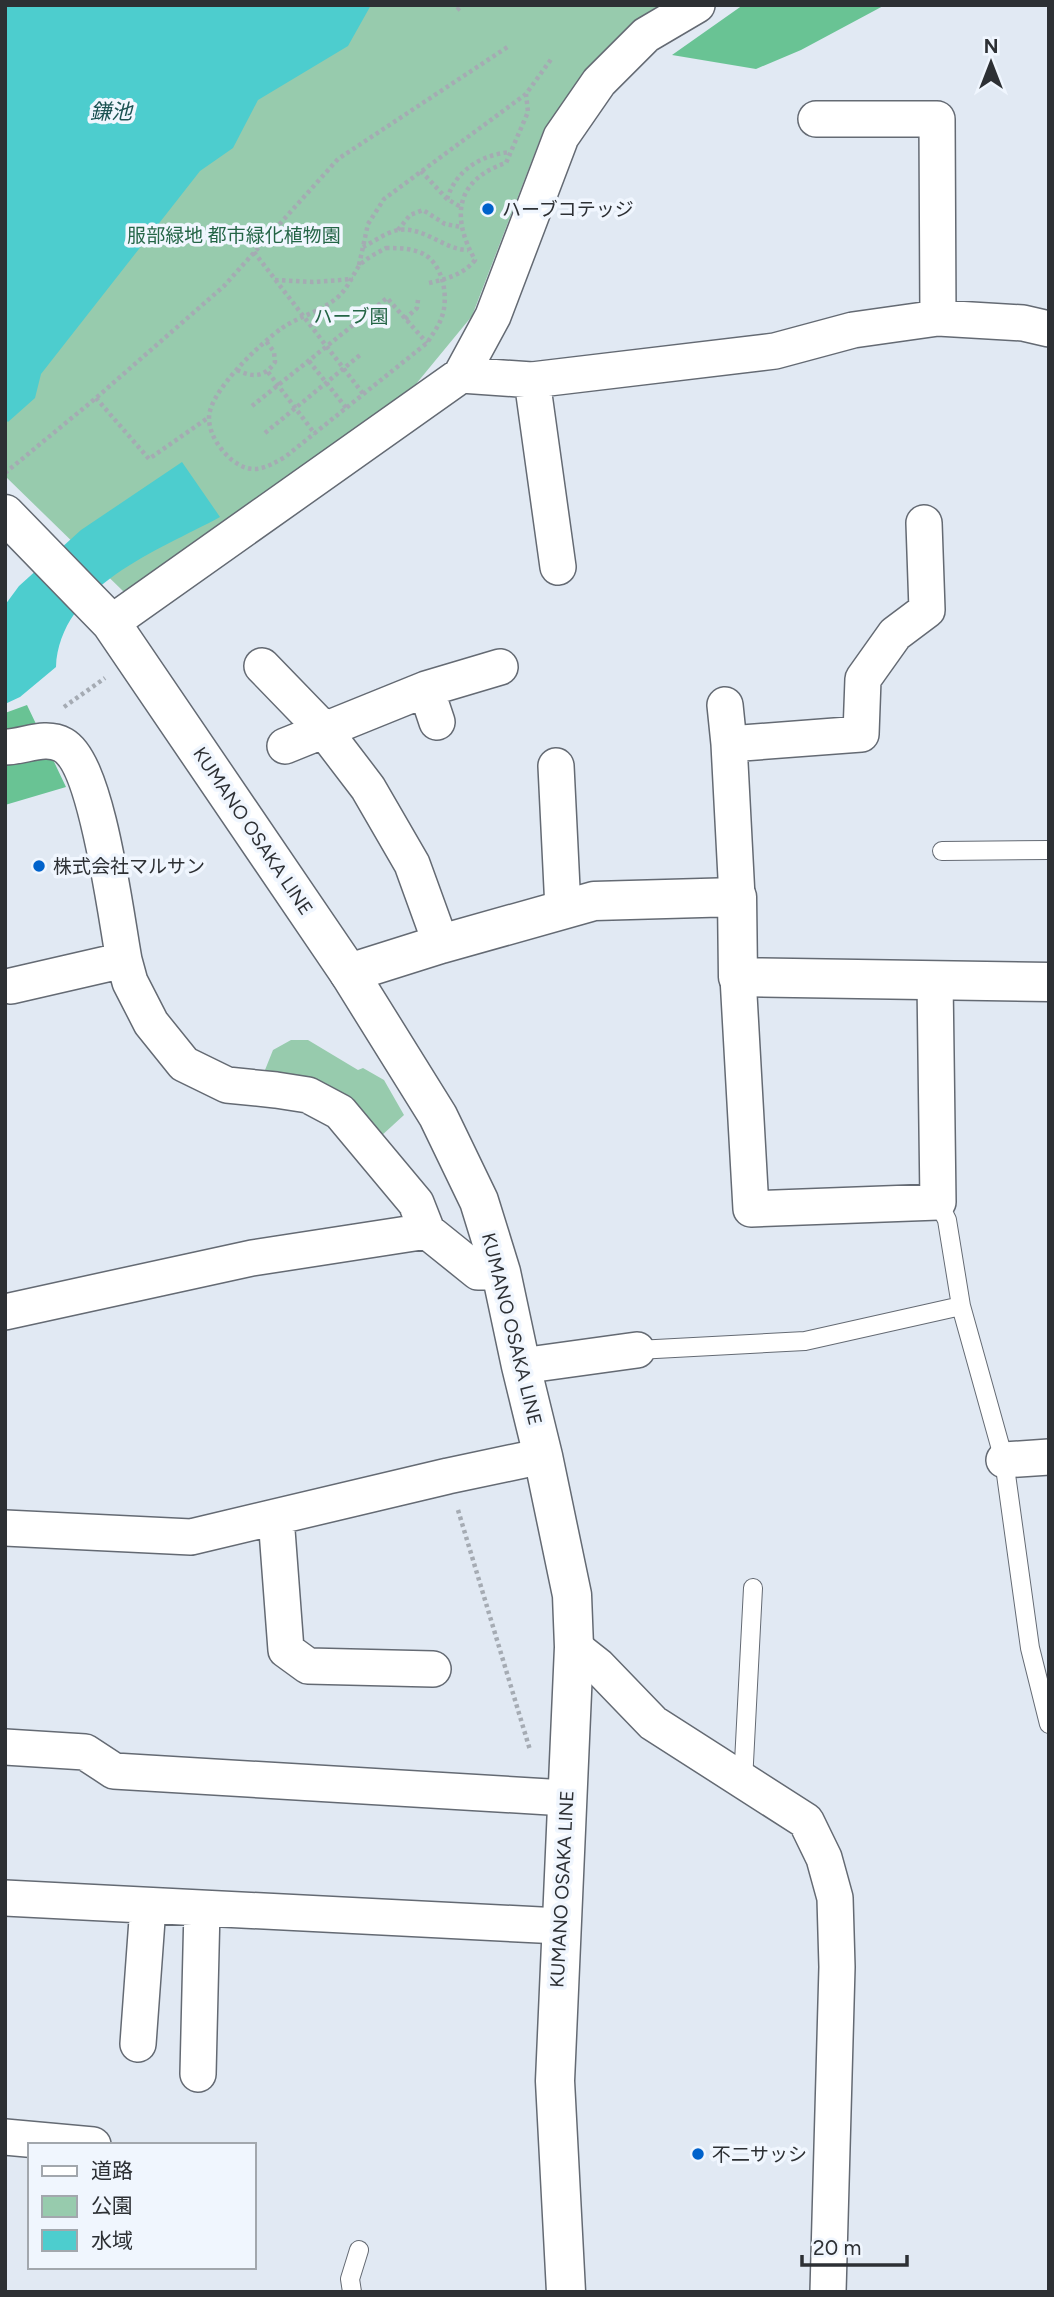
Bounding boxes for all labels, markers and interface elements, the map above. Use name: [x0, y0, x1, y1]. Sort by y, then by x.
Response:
north arrow: [956, 28, 1026, 98]
text: N: [984, 35, 998, 58]
water label: 鎌池: [90, 99, 134, 124]
place label: ハーブコテッジ: [502, 198, 634, 221]
marker: ハーブコテッジ: [480, 201, 496, 217]
park label: 服部緑地 都市緑化植物園: [127, 224, 341, 247]
park label: ハーブ園: [314, 305, 388, 328]
street label: KUMANO OSAKA LINE: [188, 743, 318, 919]
place label: 株式会社マルサン: [53, 855, 205, 878]
marker: 株式会社マルサン: [31, 858, 47, 874]
street label: KUMANO OSAKA LINE: [477, 1230, 547, 1428]
street label: KUMANO OSAKA LINE: [545, 1790, 579, 1988]
legend: [28, 2143, 256, 2269]
place label: 不二サッシ: [712, 2143, 807, 2166]
marker: 不二サッシ: [690, 2146, 706, 2162]
text: 道路: [91, 2158, 133, 2183]
text: 公園: [91, 2193, 133, 2218]
scale bar: [802, 2224, 907, 2268]
text: 水域: [91, 2228, 133, 2253]
text: 20 m: [813, 2235, 861, 2260]

